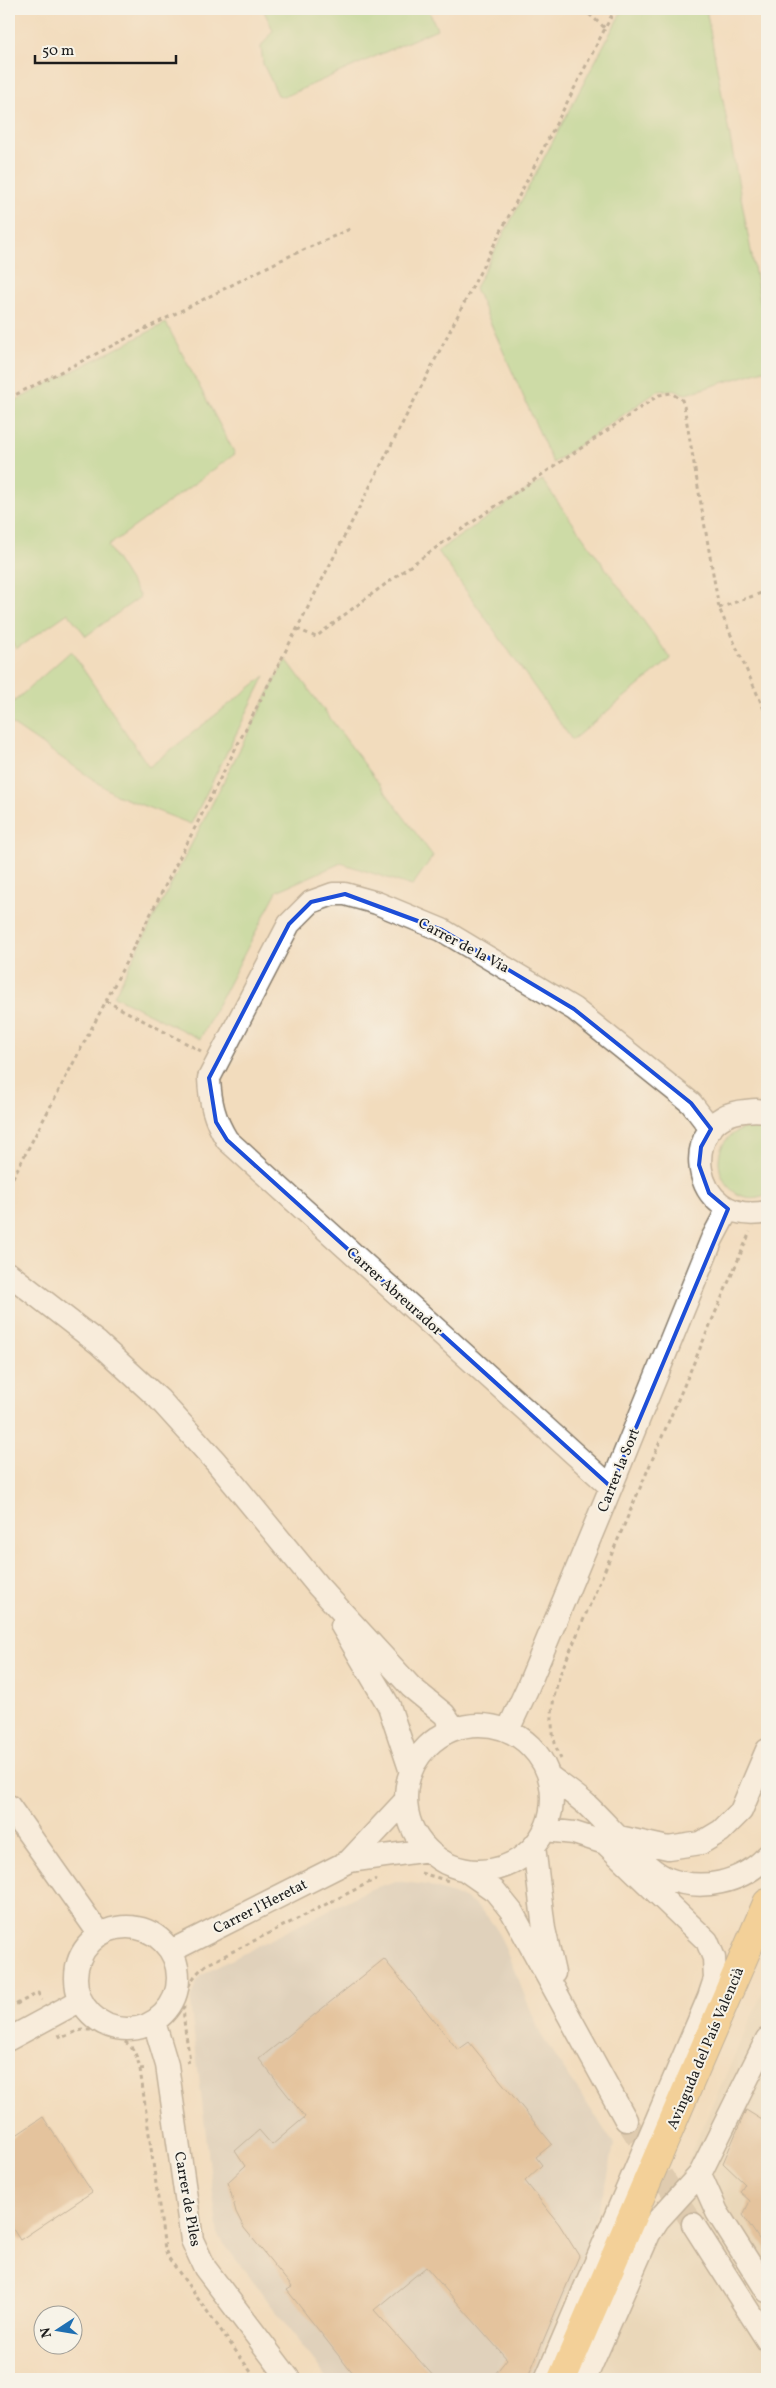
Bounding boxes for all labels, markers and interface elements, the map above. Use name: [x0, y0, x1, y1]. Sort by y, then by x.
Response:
scale bar: [35, 32, 176, 64]
text: 50 m: [42, 41, 74, 62]
street label: Carrer de la Via: [414, 913, 513, 979]
street label: Carrer Abreurador: [341, 1243, 447, 1341]
street label: Carrer la Sort: [593, 1425, 646, 1516]
street label: Carrer l'Heretat: [210, 1875, 311, 1940]
street label: Avinguda del País Valencià: [663, 1964, 750, 2133]
street label: Carrer de Piles: [168, 2150, 205, 2248]
north arrow: [32, 2306, 82, 2356]
text: N: [36, 2325, 57, 2339]

